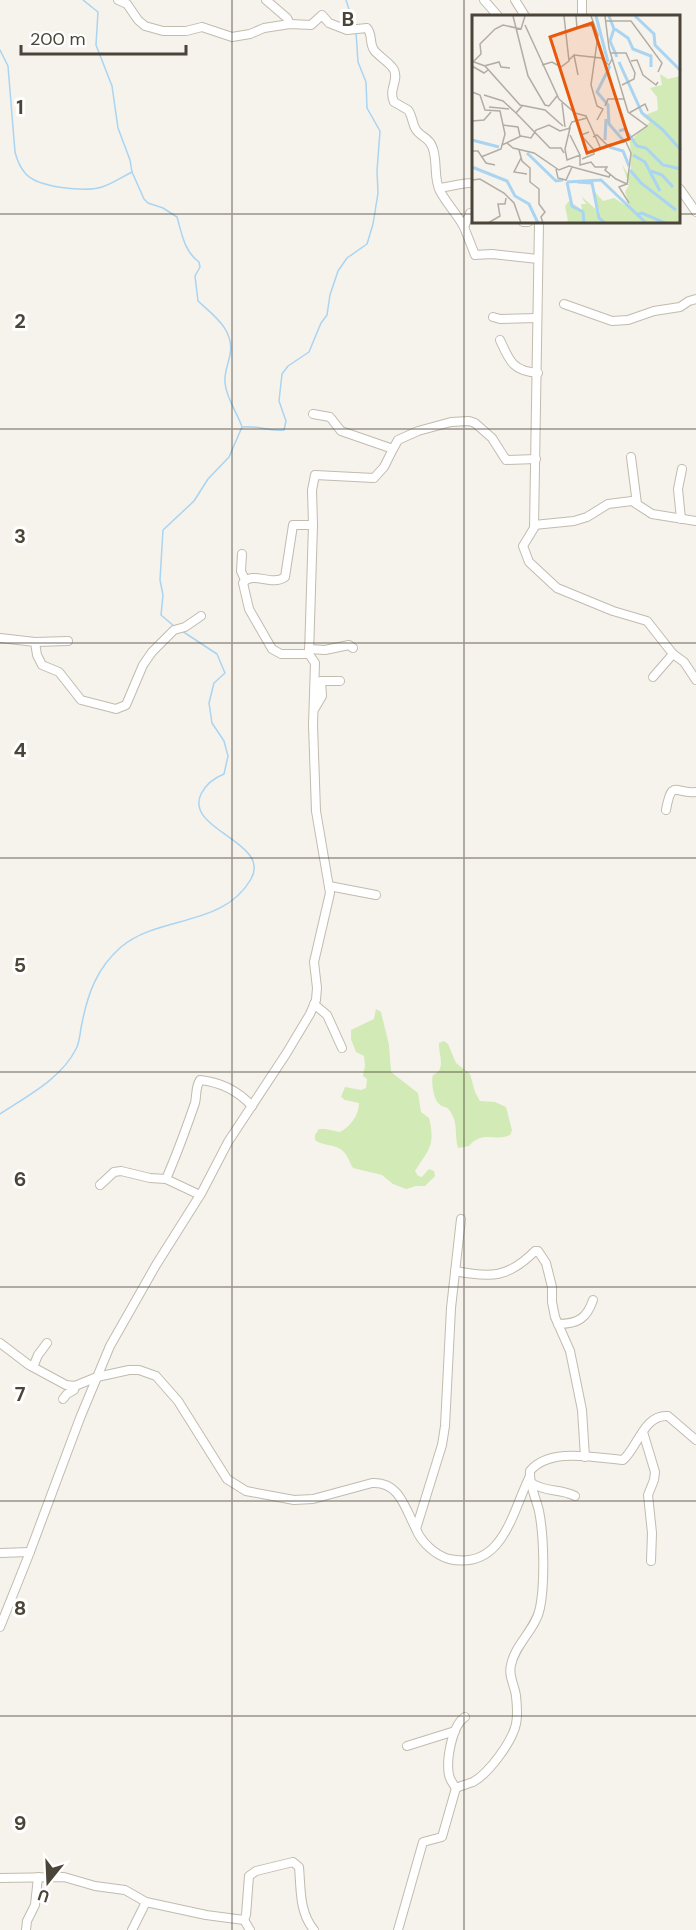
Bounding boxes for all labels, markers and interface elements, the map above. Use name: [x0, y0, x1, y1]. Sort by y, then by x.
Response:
text: B: [342, 6, 354, 32]
inset map: [472, 15, 681, 224]
scale bar: [21, 18, 186, 56]
text: 200 m: [30, 27, 86, 51]
text: 1: [16, 94, 24, 120]
text: 2: [14, 308, 26, 334]
text: 3: [14, 523, 26, 549]
text: 4: [14, 737, 27, 763]
text: 5: [14, 952, 26, 978]
text: 6: [14, 1166, 26, 1192]
text: 7: [15, 1381, 26, 1407]
text: 8: [14, 1595, 26, 1621]
text: 9: [14, 1810, 26, 1836]
north arrow: [18, 1852, 78, 1912]
text: U: [35, 1884, 52, 1907]

